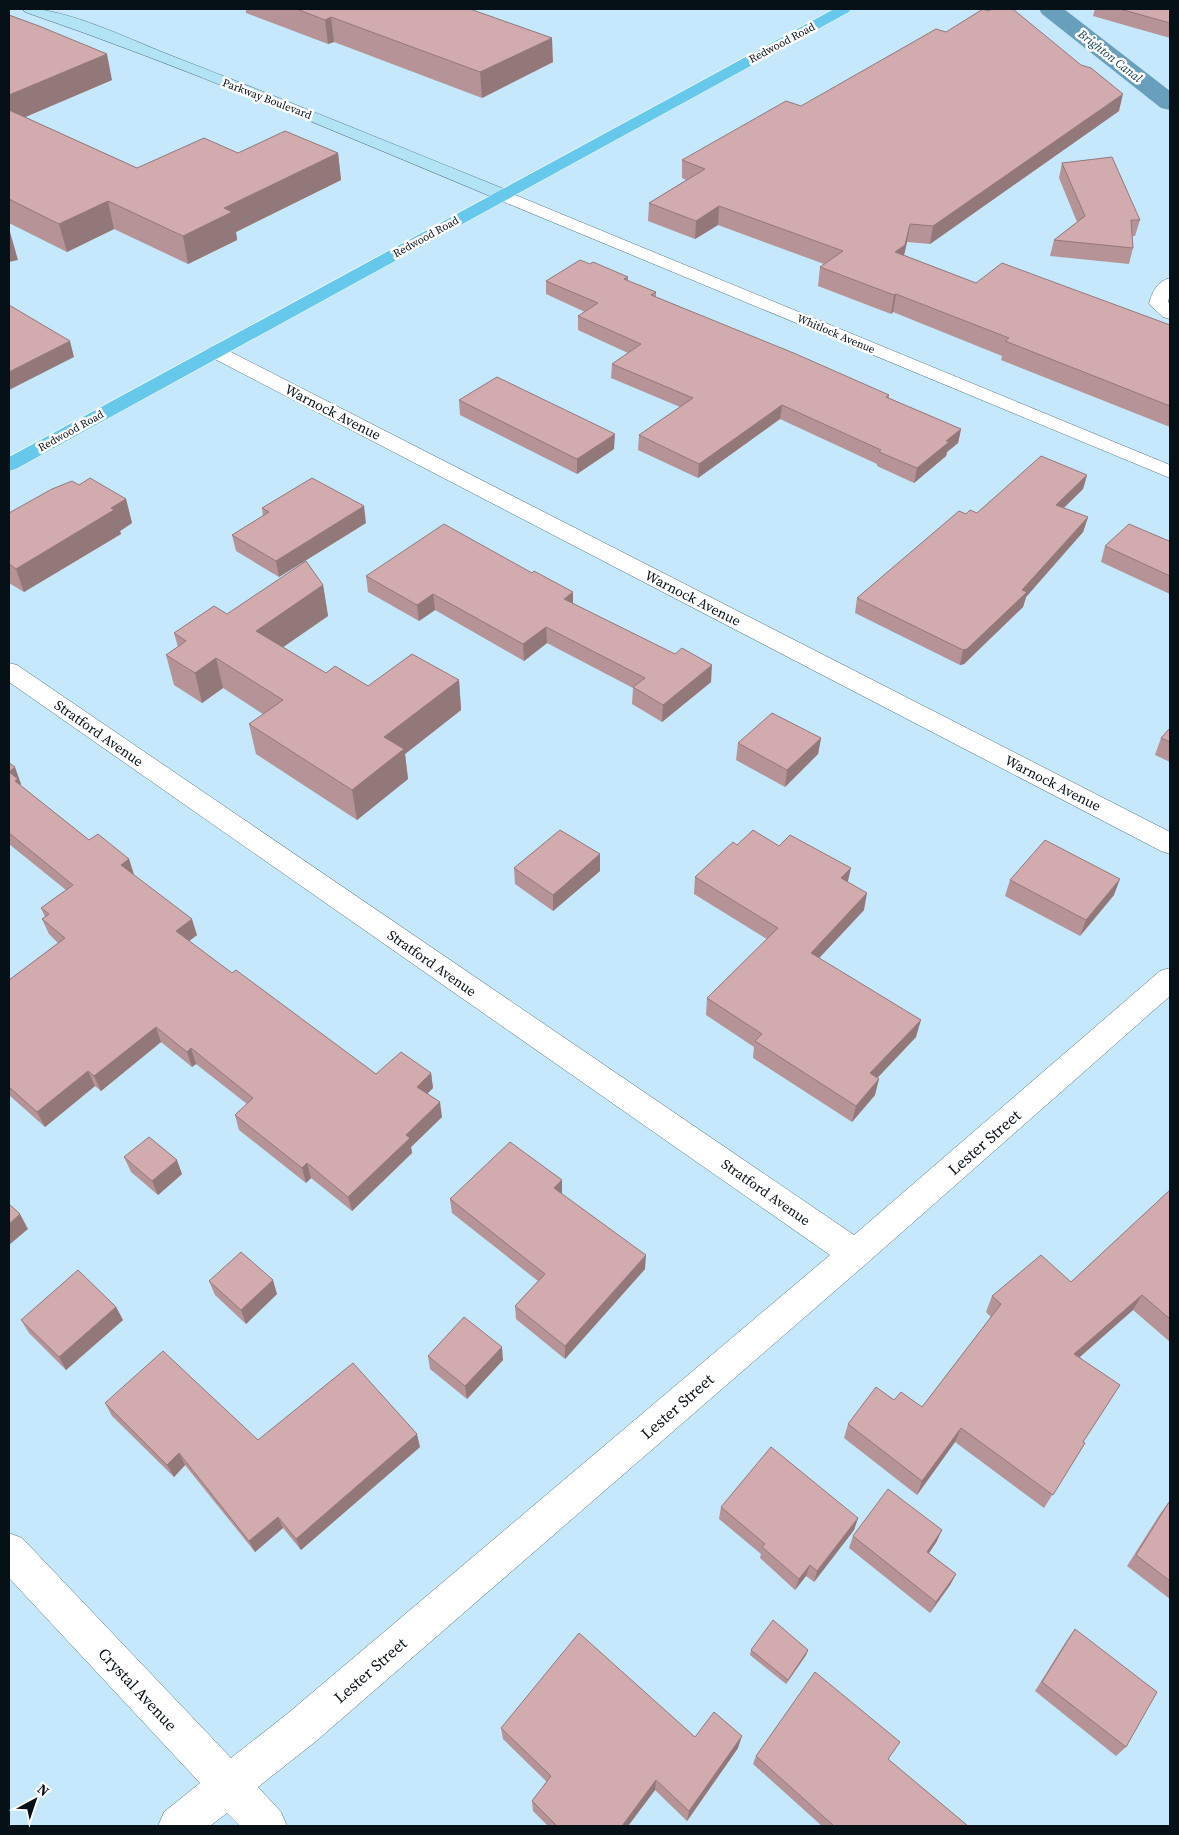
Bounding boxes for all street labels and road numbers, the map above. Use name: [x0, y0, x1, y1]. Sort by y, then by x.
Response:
street label: Redwood Road: [746, 19, 818, 67]
street label: Parkway Boulevard: [220, 75, 314, 123]
street label: Redwood Road: [391, 212, 462, 261]
street label: Whitlock Avenue: [795, 311, 878, 357]
street label: Warnock Avenue: [282, 379, 384, 445]
street label: Redwood Road: [36, 406, 107, 455]
street label: Warnock Avenue: [642, 565, 744, 631]
street label: Stratford Avenue: [51, 695, 147, 771]
street label: Warnock Avenue: [1002, 750, 1104, 816]
street label: Stratford Avenue: [384, 925, 480, 1001]
street label: Lester Street: [943, 1104, 1026, 1180]
street label: Stratford Avenue: [718, 1154, 814, 1230]
street label: Lester Street: [636, 1368, 719, 1444]
street label: Lester Street: [329, 1632, 412, 1708]
street label: Crystal Avenue: [94, 1643, 182, 1735]

